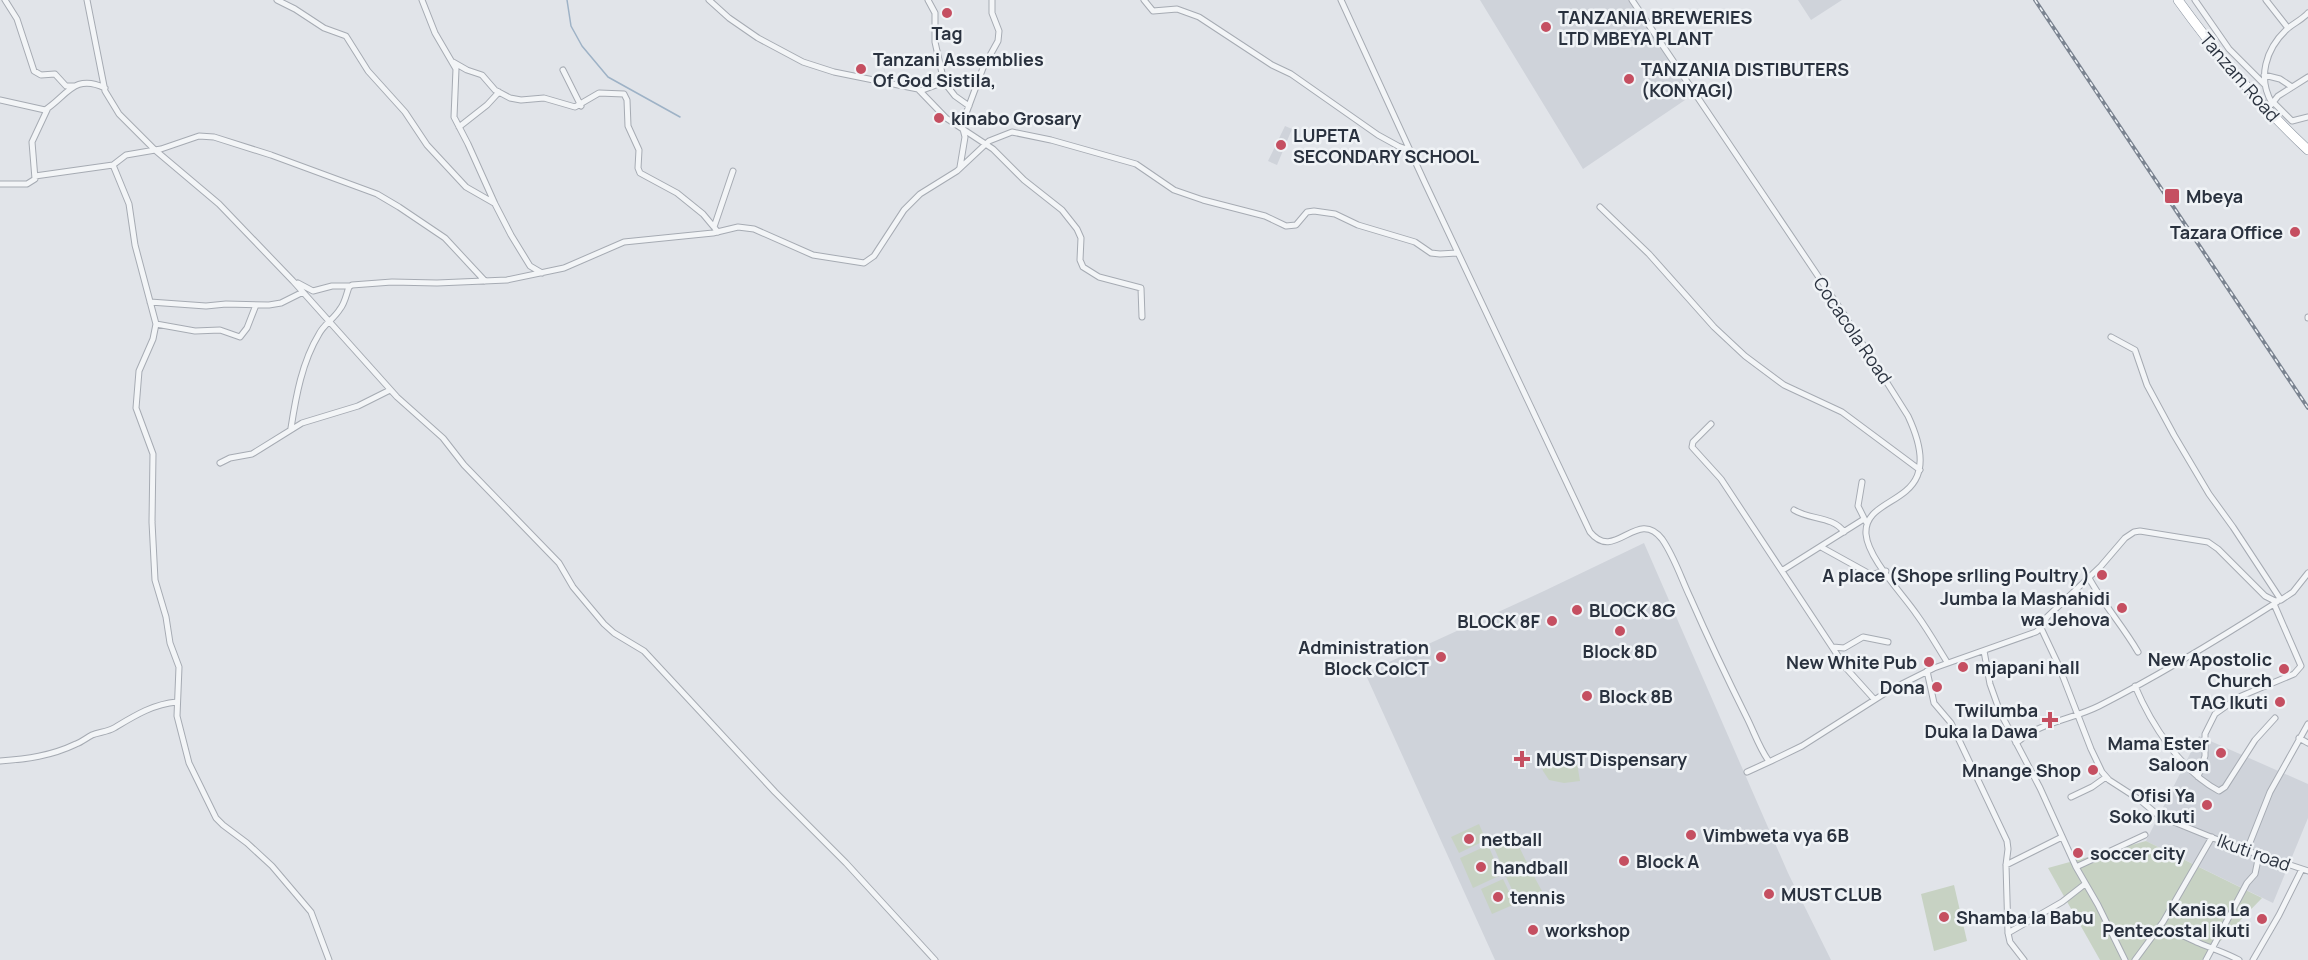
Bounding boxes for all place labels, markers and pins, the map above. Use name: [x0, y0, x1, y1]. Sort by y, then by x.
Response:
place label: TANZANIA BREWERIES LTD MBEYA PLANT: [1558, 5, 1752, 50]
marker: Tag: [940, 6, 954, 20]
marker: TANZANIA BREWERIES LTD MBEYA PLANT: [1539, 20, 1553, 34]
place label: Tag: [931, 21, 963, 45]
place label: Tanzani Assemblies Of God Sistila,: [873, 47, 1044, 92]
place label: TANZANIA DISTIBUTERS (KONYAGI): [1641, 57, 1849, 102]
marker: Tanzani Assemblies Of God Sistila,: [854, 62, 868, 76]
marker: TANZANIA DISTIBUTERS (KONYAGI): [1622, 72, 1636, 86]
place label: kinabo Grosary: [951, 106, 1081, 130]
marker: kinabo Grosary: [932, 111, 946, 125]
place label: LUPETA SECONDARY SCHOOL: [1293, 123, 1480, 168]
marker: LUPETA SECONDARY SCHOOL: [1274, 138, 1288, 152]
place label: Mbeya: [2186, 184, 2243, 208]
marker: Mbeya: [2163, 187, 2181, 205]
place label: Tazara Office: [2170, 220, 2283, 244]
marker: Tazara Office: [2288, 225, 2302, 239]
place label: A place (Shope srlling Poultry ): [1822, 563, 2090, 587]
marker: A place (Shope srlling Poultry ): [2095, 568, 2109, 582]
place label: Jumba la Mashahidi wa Jehova: [1940, 586, 2110, 631]
place label: BLOCK 8G: [1589, 598, 1675, 622]
marker: Jumba la Mashahidi wa Jehova: [2115, 601, 2129, 615]
marker: BLOCK 8G: [1570, 603, 1584, 617]
place label: BLOCK 8F: [1457, 609, 1541, 633]
marker: BLOCK 8F: [1545, 614, 1559, 628]
marker: Block 8D: [1613, 624, 1627, 638]
place label: Administration Block CoICT: [1298, 635, 1429, 680]
place label: Block 8D: [1583, 639, 1657, 663]
place label: New Apostolic Church: [2148, 647, 2272, 692]
marker: Administration Block CoICT: [1434, 650, 1448, 664]
place label: New White Pub: [1786, 650, 1917, 674]
marker: New White Pub: [1922, 655, 1936, 669]
place label: mjapani hall: [1975, 655, 2080, 679]
marker: mjapani hall: [1956, 660, 1970, 674]
marker: New Apostolic Church: [2277, 662, 2291, 676]
place label: Dona: [1880, 675, 1925, 699]
marker: Dona: [1930, 680, 1944, 694]
place label: Block 8B: [1599, 684, 1673, 708]
marker: Block 8B: [1580, 689, 1594, 703]
place label: TAG Ikuti: [2190, 690, 2268, 714]
marker: TAG Ikuti: [2273, 695, 2287, 709]
place label: Twilumba Duka la Dawa: [1925, 698, 2038, 743]
marker: Twilumba Duka la Dawa: [2043, 713, 2057, 727]
place label: Mama Ester Saloon: [2107, 731, 2209, 776]
marker: Mama Ester Saloon: [2214, 746, 2228, 760]
place label: MUST Dispensary: [1536, 747, 1687, 771]
marker: MUST Dispensary: [1513, 750, 1531, 768]
place label: Mnange Shop: [1962, 758, 2081, 782]
marker: Mnange Shop: [2086, 763, 2100, 777]
place label: Ofisi Ya Soko Ikuti: [2109, 783, 2195, 828]
marker: Ofisi Ya Soko Ikuti: [2200, 798, 2214, 812]
place label: Vimbweta vya 6B: [1703, 823, 1849, 847]
place label: netball: [1481, 827, 1542, 851]
marker: Vimbweta vya 6B: [1684, 828, 1698, 842]
marker: netball: [1462, 832, 1476, 846]
place label: soccer city: [2090, 841, 2185, 865]
marker: soccer city: [2071, 846, 2085, 860]
place label: Block A: [1636, 849, 1699, 873]
marker: Block A: [1617, 854, 1631, 868]
place label: handball: [1493, 855, 1568, 879]
marker: handball: [1474, 860, 1488, 874]
place label: MUST CLUB: [1781, 882, 1882, 906]
place label: tennis: [1510, 885, 1565, 909]
marker: MUST CLUB: [1762, 887, 1776, 901]
marker: tennis: [1491, 890, 1505, 904]
place label: Kanisa La Pentecostal ikuti: [2102, 897, 2250, 942]
place label: Shamba la Babu: [1956, 905, 2094, 929]
marker: Shamba la Babu: [1937, 910, 1951, 924]
marker: Kanisa La Pentecostal ikuti: [2255, 912, 2269, 926]
place label: workshop: [1545, 918, 1630, 942]
marker: workshop: [1526, 923, 1540, 937]

